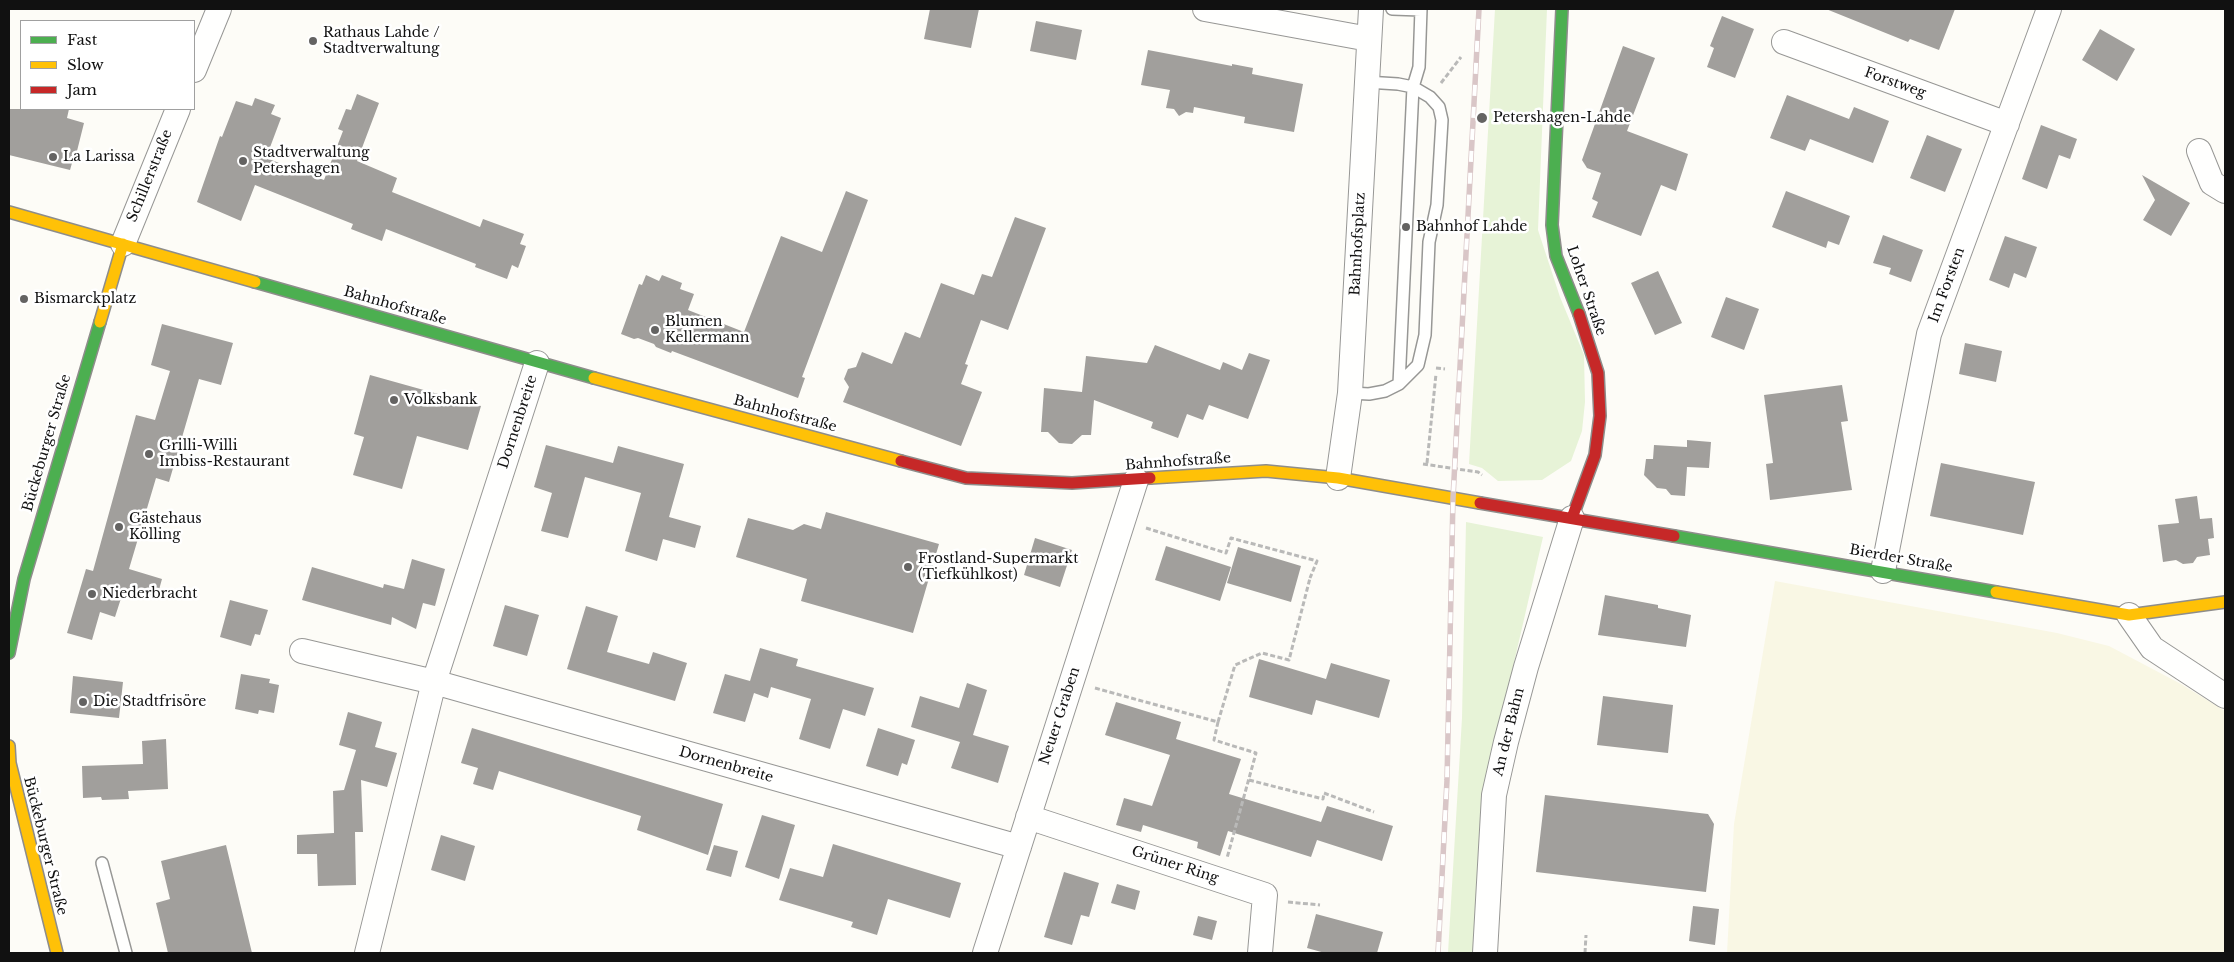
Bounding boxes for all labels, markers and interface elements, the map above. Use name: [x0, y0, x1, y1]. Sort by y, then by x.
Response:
legend: [20, 20, 195, 110]
place label: Rathaus Lahde / Stadtverwaltung: [323, 25, 440, 58]
text: Fast: [67, 30, 97, 49]
marker: Rathaus Lahde / Stadtverwaltung: [307, 35, 319, 47]
text: Slow: [67, 55, 104, 74]
street label: Forstweg: [1862, 64, 1928, 102]
text: Jam: [67, 80, 97, 99]
place label: Petershagen-Lahde: [1493, 110, 1631, 126]
marker: Petershagen-Lahde: [1475, 111, 1489, 125]
street label: Schillerstraße: [124, 127, 176, 225]
place label: Stadtverwaltung Petershagen: [253, 145, 369, 178]
place label: La Larissa: [63, 149, 135, 165]
marker: La Larissa: [47, 151, 59, 163]
marker: Stadtverwaltung Petershagen: [237, 155, 249, 167]
street label: Bahnhofsplatz: [1347, 192, 1369, 296]
place label: Bahnhof Lahde: [1416, 219, 1527, 235]
marker: Bahnhof Lahde: [1400, 221, 1412, 233]
street label: Loher Straße: [1563, 244, 1609, 338]
street label: Im Forsten: [1926, 245, 1968, 325]
street label: Bahnhofstraße: [342, 283, 448, 329]
place label: Bismarckplatz: [34, 291, 136, 307]
marker: Bismarckplatz: [18, 293, 30, 305]
place label: Blumen Kellermann: [665, 314, 749, 347]
marker: Blumen Kellermann: [649, 324, 661, 336]
street label: Bückeburger Straße: [19, 372, 75, 514]
street label: Dornenbreite: [495, 373, 541, 471]
place label: Volksbank: [404, 392, 478, 408]
street label: Bahnhofstraße: [732, 392, 838, 436]
marker: Volksbank: [388, 394, 400, 406]
place label: Grilli-Willi Imbiss-Restaurant: [159, 438, 290, 471]
marker: Grilli-Willi Imbiss-Restaurant: [143, 448, 155, 460]
street label: Bahnhofstraße: [1125, 450, 1231, 474]
place label: Gästehaus Kölling: [129, 511, 202, 544]
marker: Gästehaus Kölling: [113, 521, 125, 533]
street label: Bierder Straße: [1848, 542, 1954, 576]
place label: Frostland-Supermarkt (Tiefkühlkost): [918, 551, 1078, 584]
marker: Frostland-Supermarkt (Tiefkühlkost): [902, 561, 914, 573]
place label: Niederbracht: [102, 586, 197, 602]
marker: Niederbracht: [86, 588, 98, 600]
street label: Neuer Graben: [1036, 665, 1084, 767]
street label: An der Bahn: [1490, 686, 1528, 778]
place label: Die Stadtfrisöre: [93, 694, 206, 710]
marker: Die Stadtfrisöre: [77, 696, 89, 708]
street label: Dornenbreite: [677, 744, 775, 786]
street label: Bückeburger Straße: [20, 775, 70, 917]
street label: Grüner Ring: [1129, 843, 1221, 887]

